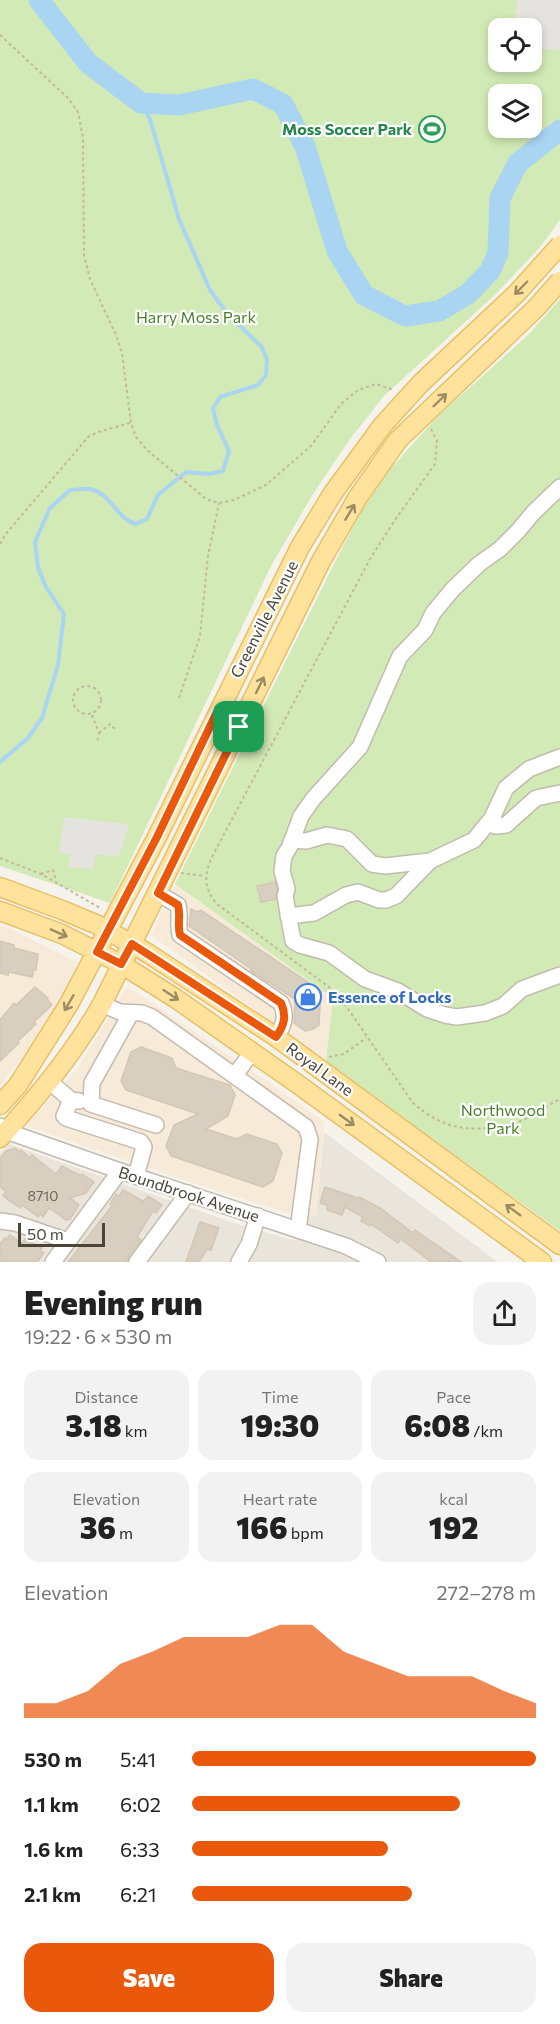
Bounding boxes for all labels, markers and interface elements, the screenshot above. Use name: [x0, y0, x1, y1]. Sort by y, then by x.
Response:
map controls: [488, 18, 542, 138]
button: locate: [488, 18, 542, 72]
button: layers: [488, 84, 542, 138]
sports icon: Moss Soccer Park: [417, 114, 447, 144]
place label: Moss Soccer Park: [282, 119, 413, 138]
one-way arrow: [514, 281, 529, 296]
park label: Harry Moss Park: [136, 307, 256, 326]
one-way arrow: [432, 392, 447, 407]
one-way arrow: [344, 504, 356, 521]
street label: Greenville Avenue: [226, 557, 301, 681]
one-way arrow: [255, 676, 266, 694]
pin: [213, 701, 264, 752]
icon: arrive: [222, 710, 255, 743]
one-way arrow: [49, 928, 67, 939]
shop icon: Essence of Locks: [293, 982, 323, 1012]
place label: Essence of Locks: [328, 987, 452, 1006]
one-way arrow: [162, 989, 179, 1002]
one-way arrow: [63, 994, 74, 1012]
street label: Royal Lane: [283, 1038, 358, 1099]
park label: Northwood Park: [461, 1100, 545, 1137]
one-way arrow: [338, 1114, 354, 1126]
street label: Boundbrook Avenue: [116, 1162, 262, 1225]
house number: 8710: [28, 1187, 58, 1204]
one-way arrow: [505, 1204, 521, 1217]
scale bar: [18, 1220, 105, 1248]
text: 50 m: [27, 1224, 64, 1243]
text: Evening run: [24, 1281, 203, 1322]
button: share: [473, 1282, 536, 1345]
text: 19:22 · 6 × 530 m: [24, 1324, 172, 1348]
text: Distance: [75, 1387, 138, 1406]
text: Time: [262, 1387, 298, 1406]
text: Pace: [436, 1387, 471, 1406]
text: 3.18: [65, 1406, 122, 1443]
text: 19:30: [241, 1406, 319, 1443]
text: 6:08: [404, 1406, 470, 1443]
text: km: [122, 1421, 147, 1440]
text: /km: [470, 1421, 503, 1440]
text: Elevation: [73, 1489, 140, 1508]
text: Heart rate: [243, 1489, 317, 1508]
text: kcal: [439, 1489, 468, 1508]
text: 36: [80, 1508, 116, 1545]
text: 166: [236, 1508, 288, 1545]
text: 192: [429, 1508, 479, 1545]
text: m: [116, 1523, 133, 1542]
text: bpm: [288, 1523, 324, 1542]
text: Elevation: [24, 1580, 109, 1604]
text: 272–278 m: [437, 1580, 536, 1604]
text: 530 m: [24, 1747, 82, 1771]
text: 5:41: [120, 1747, 156, 1771]
text: 1.1 km: [24, 1792, 79, 1816]
text: 6:02: [120, 1792, 161, 1816]
text: 1.6 km: [24, 1837, 83, 1861]
text: 6:33: [120, 1837, 160, 1861]
text: 2.1 km: [24, 1882, 81, 1906]
text: 6:21: [120, 1882, 157, 1906]
button: Save: [24, 1943, 274, 2012]
button: Share: [286, 1943, 536, 2012]

